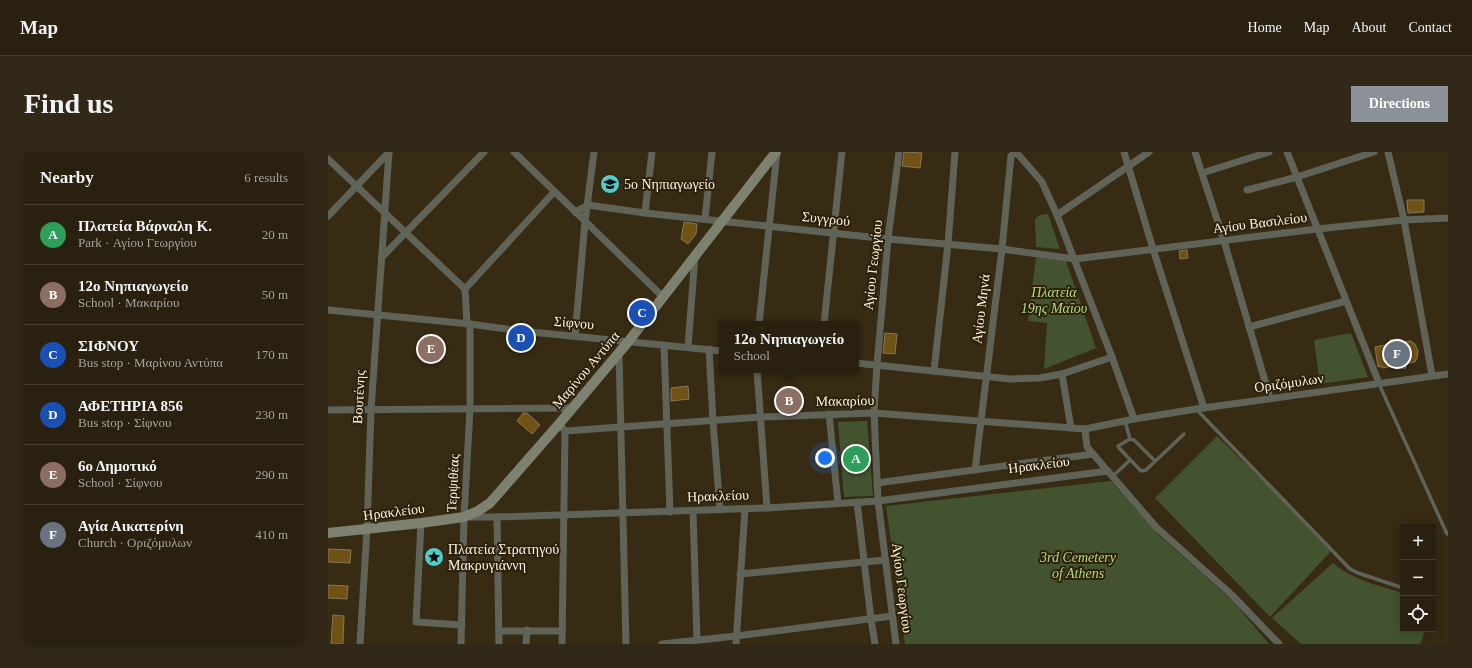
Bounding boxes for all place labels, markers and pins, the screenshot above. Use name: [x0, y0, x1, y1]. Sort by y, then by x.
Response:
school or university icon: 5ο Νηπιαγωγείο: [599, 173, 621, 195]
place label: 5ο Νηπιαγωγείο: [624, 177, 715, 192]
pin: C: [629, 298, 655, 328]
pin: D: [508, 323, 534, 353]
pin: E: [418, 334, 444, 364]
pin: F: [1384, 339, 1410, 369]
pin: B: [776, 386, 802, 416]
pin: A: [843, 444, 869, 474]
place label: Πλατεία Στρατηγού Μακρυγιάννη: [448, 542, 559, 573]
place icon: Πλατεία Στρατηγού Μακρυγιάννη: [423, 546, 445, 568]

